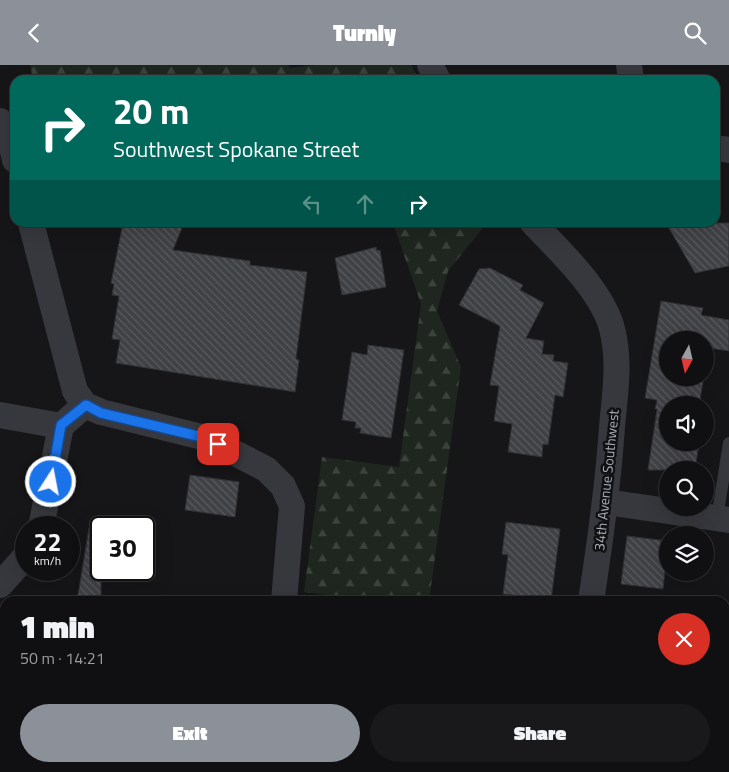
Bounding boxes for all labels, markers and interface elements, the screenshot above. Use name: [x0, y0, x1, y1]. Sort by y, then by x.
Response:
text: Turnly: [333, 16, 396, 50]
icon: back: [20, 19, 48, 47]
icon: search: [681, 19, 709, 47]
text: 20 m: [113, 84, 189, 138]
icon: right: [30, 95, 95, 160]
text: Southwest Spokane Street: [113, 132, 359, 166]
icon: left: [298, 190, 326, 218]
icon: ahead: [351, 190, 379, 218]
icon: right: [404, 190, 432, 218]
north arrow: [659, 331, 714, 386]
map controls: [659, 331, 714, 581]
button: sound: [659, 396, 714, 451]
street label: 34th Avenue Southwest: [588, 408, 624, 552]
pin: [197, 423, 239, 465]
icon: arrive: [204, 430, 232, 458]
position arrow: [24, 455, 76, 507]
button: search: [659, 461, 714, 516]
speed limit sign: 30: [90, 516, 155, 581]
text: 22: [33, 523, 62, 561]
button: layers: [659, 526, 714, 581]
text: km/h: [34, 551, 61, 570]
text: 1 min: [20, 604, 95, 650]
button: close: [658, 613, 710, 665]
text: 50 m · 14:21: [20, 646, 105, 670]
button: Exit: [20, 704, 360, 762]
button: Share: [370, 704, 710, 762]

